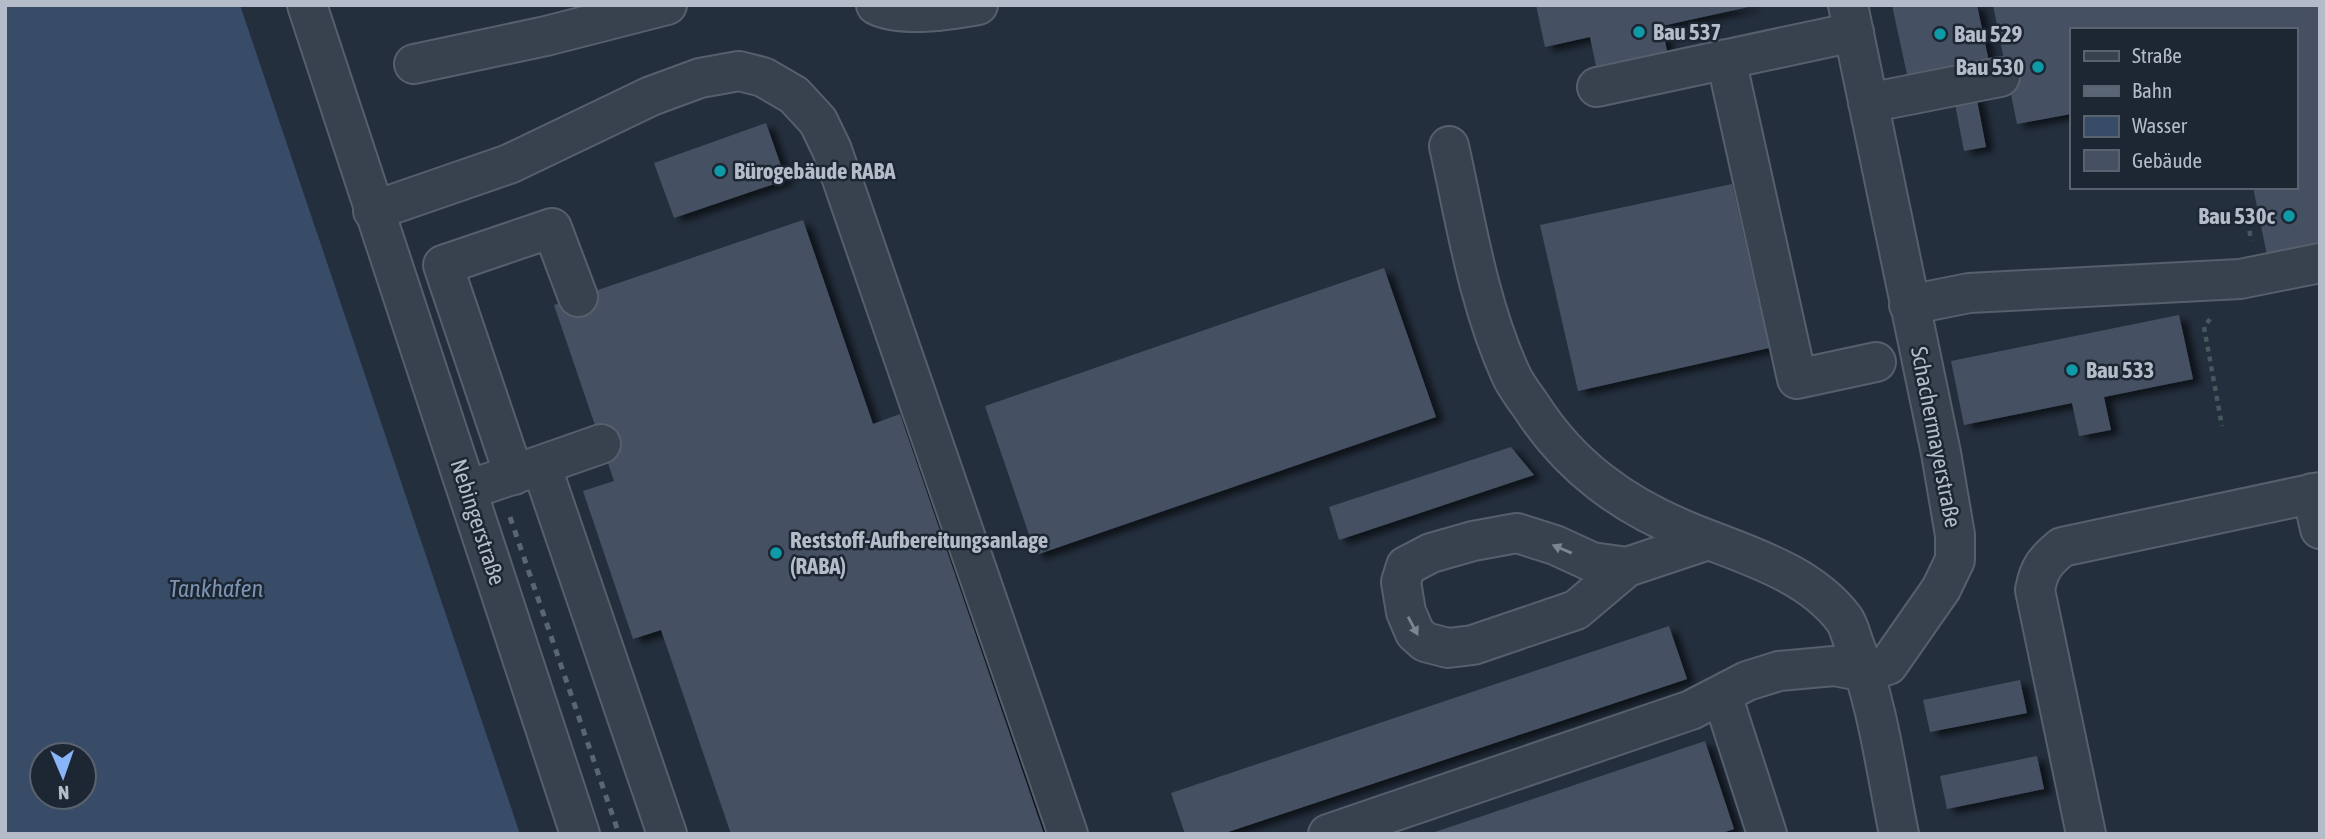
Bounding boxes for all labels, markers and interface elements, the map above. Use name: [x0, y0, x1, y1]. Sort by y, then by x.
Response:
place label: Bau 537: [1653, 19, 1721, 45]
place label: Bau 529: [1954, 21, 2022, 47]
marker: Bau 537: [1631, 24, 1647, 40]
marker: Bau 529: [1932, 26, 1948, 42]
legend: [2070, 28, 2297, 189]
text: Straße: [2132, 43, 2182, 67]
place label: Bau 530: [1956, 54, 2024, 80]
marker: Bau 530: [2030, 59, 2046, 75]
text: Bahn: [2132, 78, 2172, 102]
text: Wasser: [2132, 113, 2188, 137]
text: Gebäude: [2132, 148, 2202, 172]
place label: Bürogebäude RABA: [734, 158, 896, 184]
marker: Bürogebäude RABA: [712, 163, 728, 179]
place label: Bau 530c: [2198, 203, 2275, 229]
marker: Bau 530c: [2281, 208, 2297, 224]
street label: Schachermayerstraße: [1906, 344, 1966, 530]
place label: Bau 533: [2086, 357, 2154, 383]
marker: Bau 533: [2064, 362, 2080, 378]
street label: Nebingerstraße: [445, 456, 511, 588]
place label: Reststoff-Aufbereitungsanlage (RABA): [790, 527, 1048, 579]
one-way arrow: [1551, 543, 1572, 554]
marker: Reststoff-Aufbereitungsanlage (RABA): [768, 545, 784, 561]
water label: Tankhafen: [169, 575, 264, 602]
one-way arrow: [1407, 616, 1419, 636]
north arrow: [28, 741, 98, 811]
text: N: [58, 782, 70, 804]

